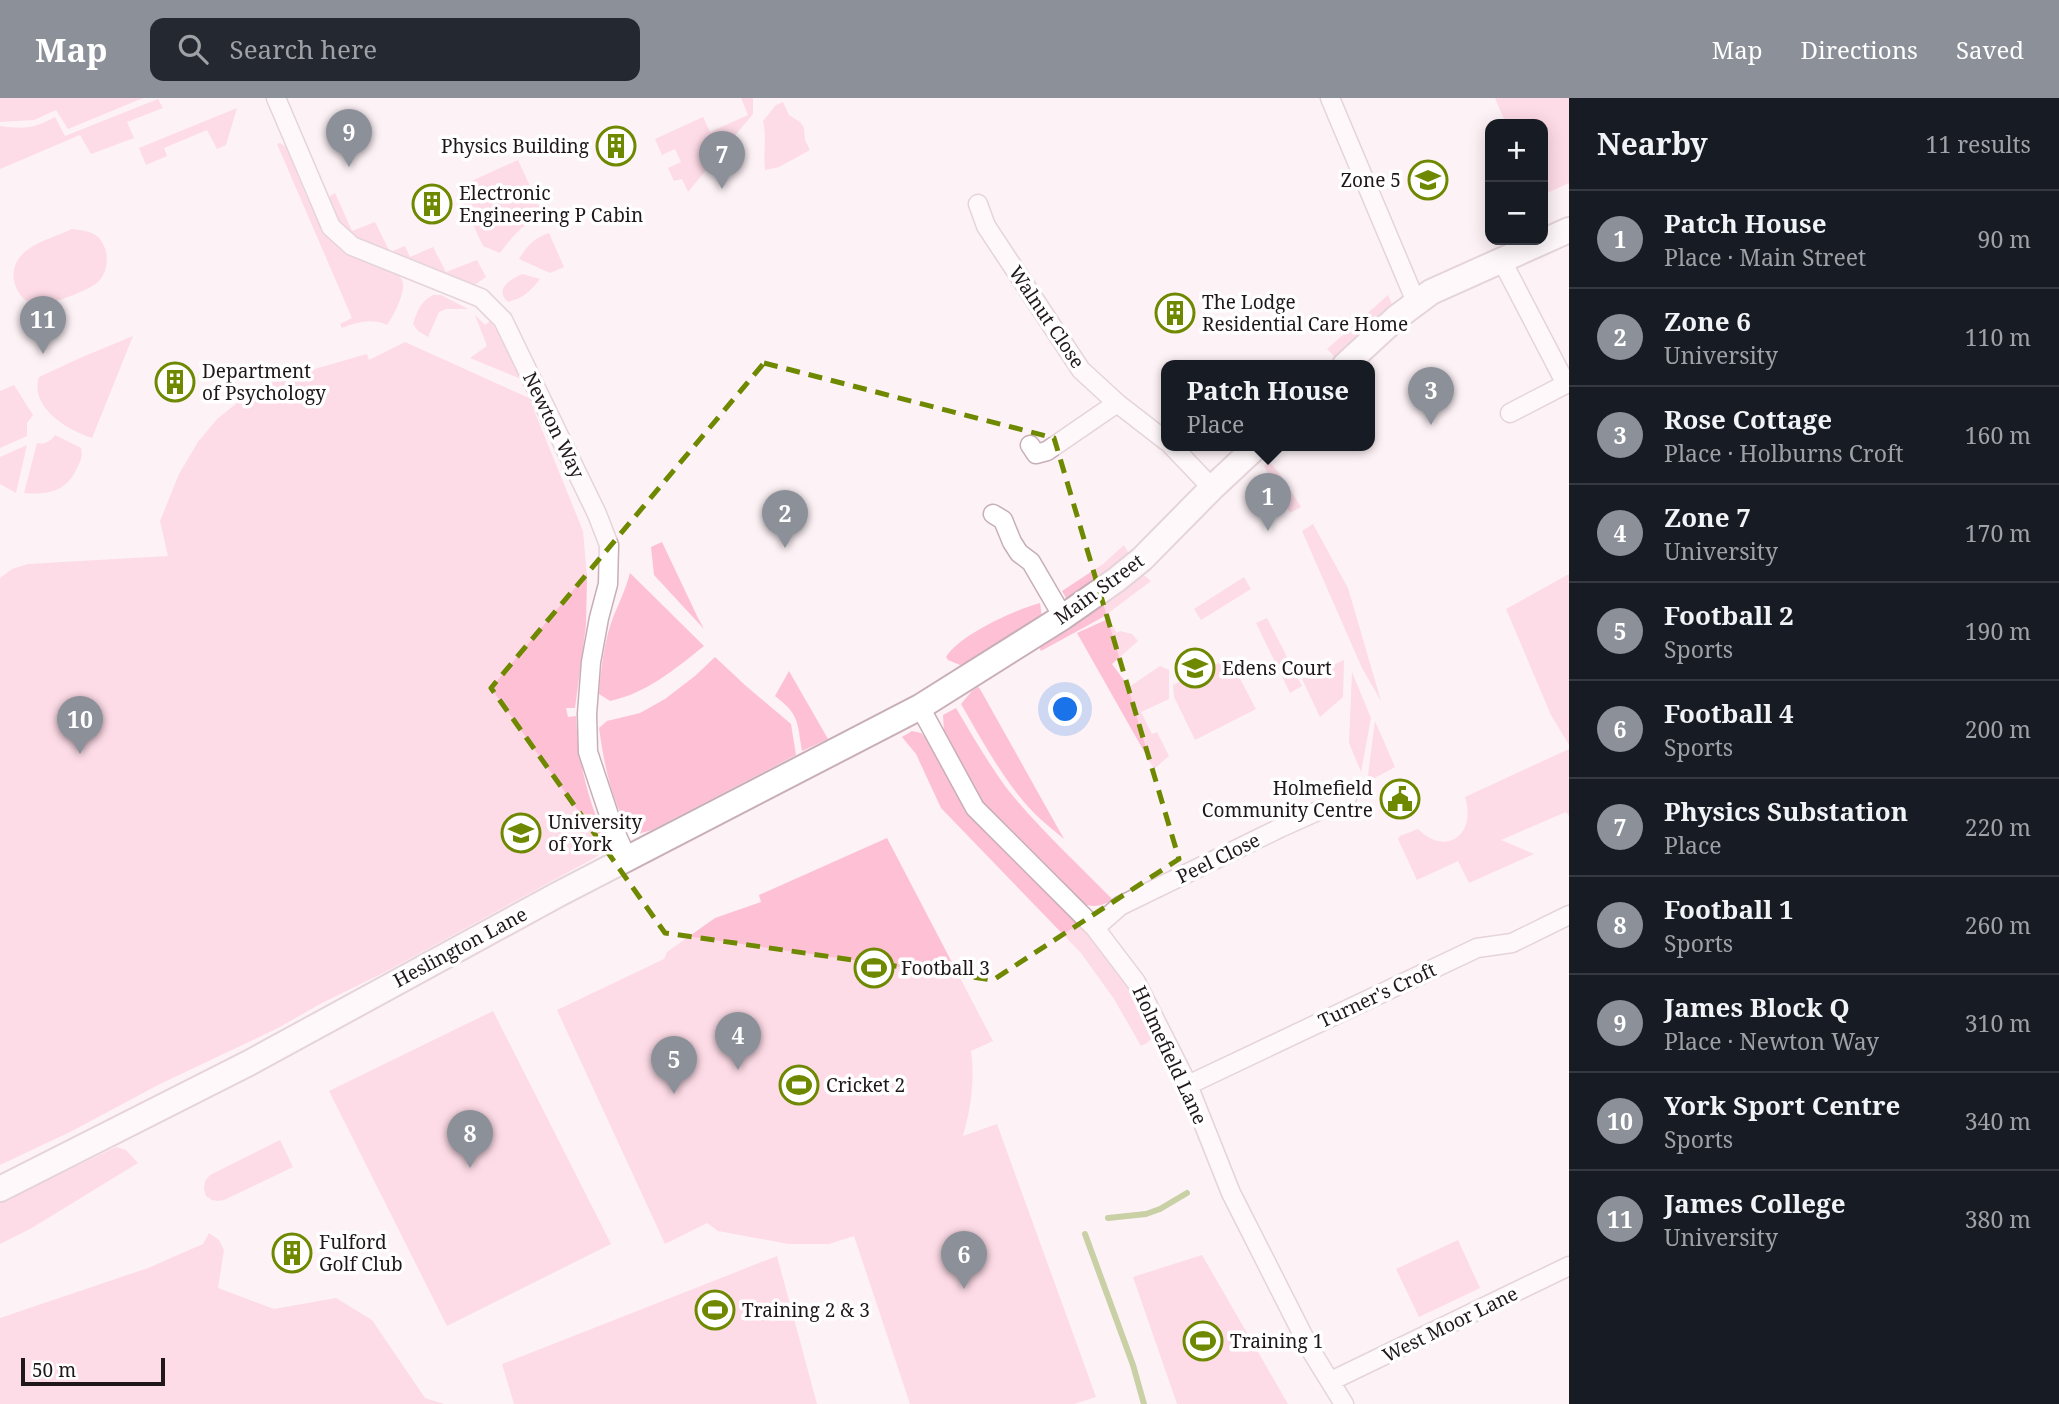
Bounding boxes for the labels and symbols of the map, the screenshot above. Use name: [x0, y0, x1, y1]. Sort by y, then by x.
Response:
pin: 9: [326, 109, 372, 167]
building icon: Physics Building: [595, 125, 637, 167]
pin: 7: [699, 131, 745, 189]
place label: Physics Building: [441, 133, 589, 159]
school or university icon: Zone 5: [1407, 159, 1449, 201]
place label: Zone 5: [1341, 167, 1401, 193]
place label: Electronic Engineering P Cabin: [459, 180, 643, 228]
building icon: Electronic Engineering P Cabin: [411, 183, 453, 225]
street label: Walnut Close: [1003, 261, 1091, 373]
place label: The Lodge Residential Care Home: [1202, 289, 1408, 337]
building icon: The Lodge Residential Care Home: [1154, 292, 1196, 334]
pin: 11: [20, 296, 66, 354]
place label: Department of Psychology: [202, 358, 326, 406]
building icon: Department of Psychology: [154, 361, 196, 403]
street label: Newton Way: [517, 367, 591, 483]
pin: 3: [1408, 367, 1454, 425]
pin: 1: [1245, 473, 1291, 531]
pin: 2: [762, 490, 808, 548]
street label: Main Street: [1049, 548, 1149, 630]
school or university icon: Edens Court: [1174, 647, 1216, 689]
place label: Edens Court: [1222, 655, 1332, 681]
your location: [1048, 692, 1082, 726]
pin: 10: [57, 696, 103, 754]
place label: Holmefield Community Centre: [1202, 775, 1373, 823]
public building icon: Holmefield Community Centre: [1379, 778, 1421, 820]
place label: University of York: [548, 809, 642, 857]
school or university icon: University of York: [500, 812, 542, 854]
street label: Peel Close: [1172, 827, 1264, 889]
street label: Heslington Lane: [389, 901, 531, 993]
sports icon: Football 3: [853, 947, 895, 989]
place label: Football 3: [901, 955, 990, 981]
street label: Turner's Croft: [1314, 956, 1440, 1034]
street label: Holmefield Lane: [1126, 981, 1214, 1129]
pin: 4: [715, 1012, 761, 1070]
pin: 5: [651, 1036, 697, 1094]
sports icon: Cricket 2: [778, 1064, 820, 1106]
place label: Cricket 2: [826, 1072, 905, 1098]
pin: 8: [447, 1110, 493, 1168]
place label: Fulford Golf Club: [319, 1229, 403, 1277]
pin: 6: [941, 1231, 987, 1289]
building icon: Fulford Golf Club: [271, 1232, 313, 1274]
street label: West Moor Lane: [1378, 1280, 1522, 1368]
sports icon: Training 2 & 3: [694, 1289, 736, 1331]
place label: Training 2 & 3: [742, 1297, 870, 1323]
sports icon: Training 1: [1182, 1320, 1224, 1362]
place label: Training 1: [1230, 1328, 1323, 1354]
scale bar: [21, 1355, 164, 1387]

